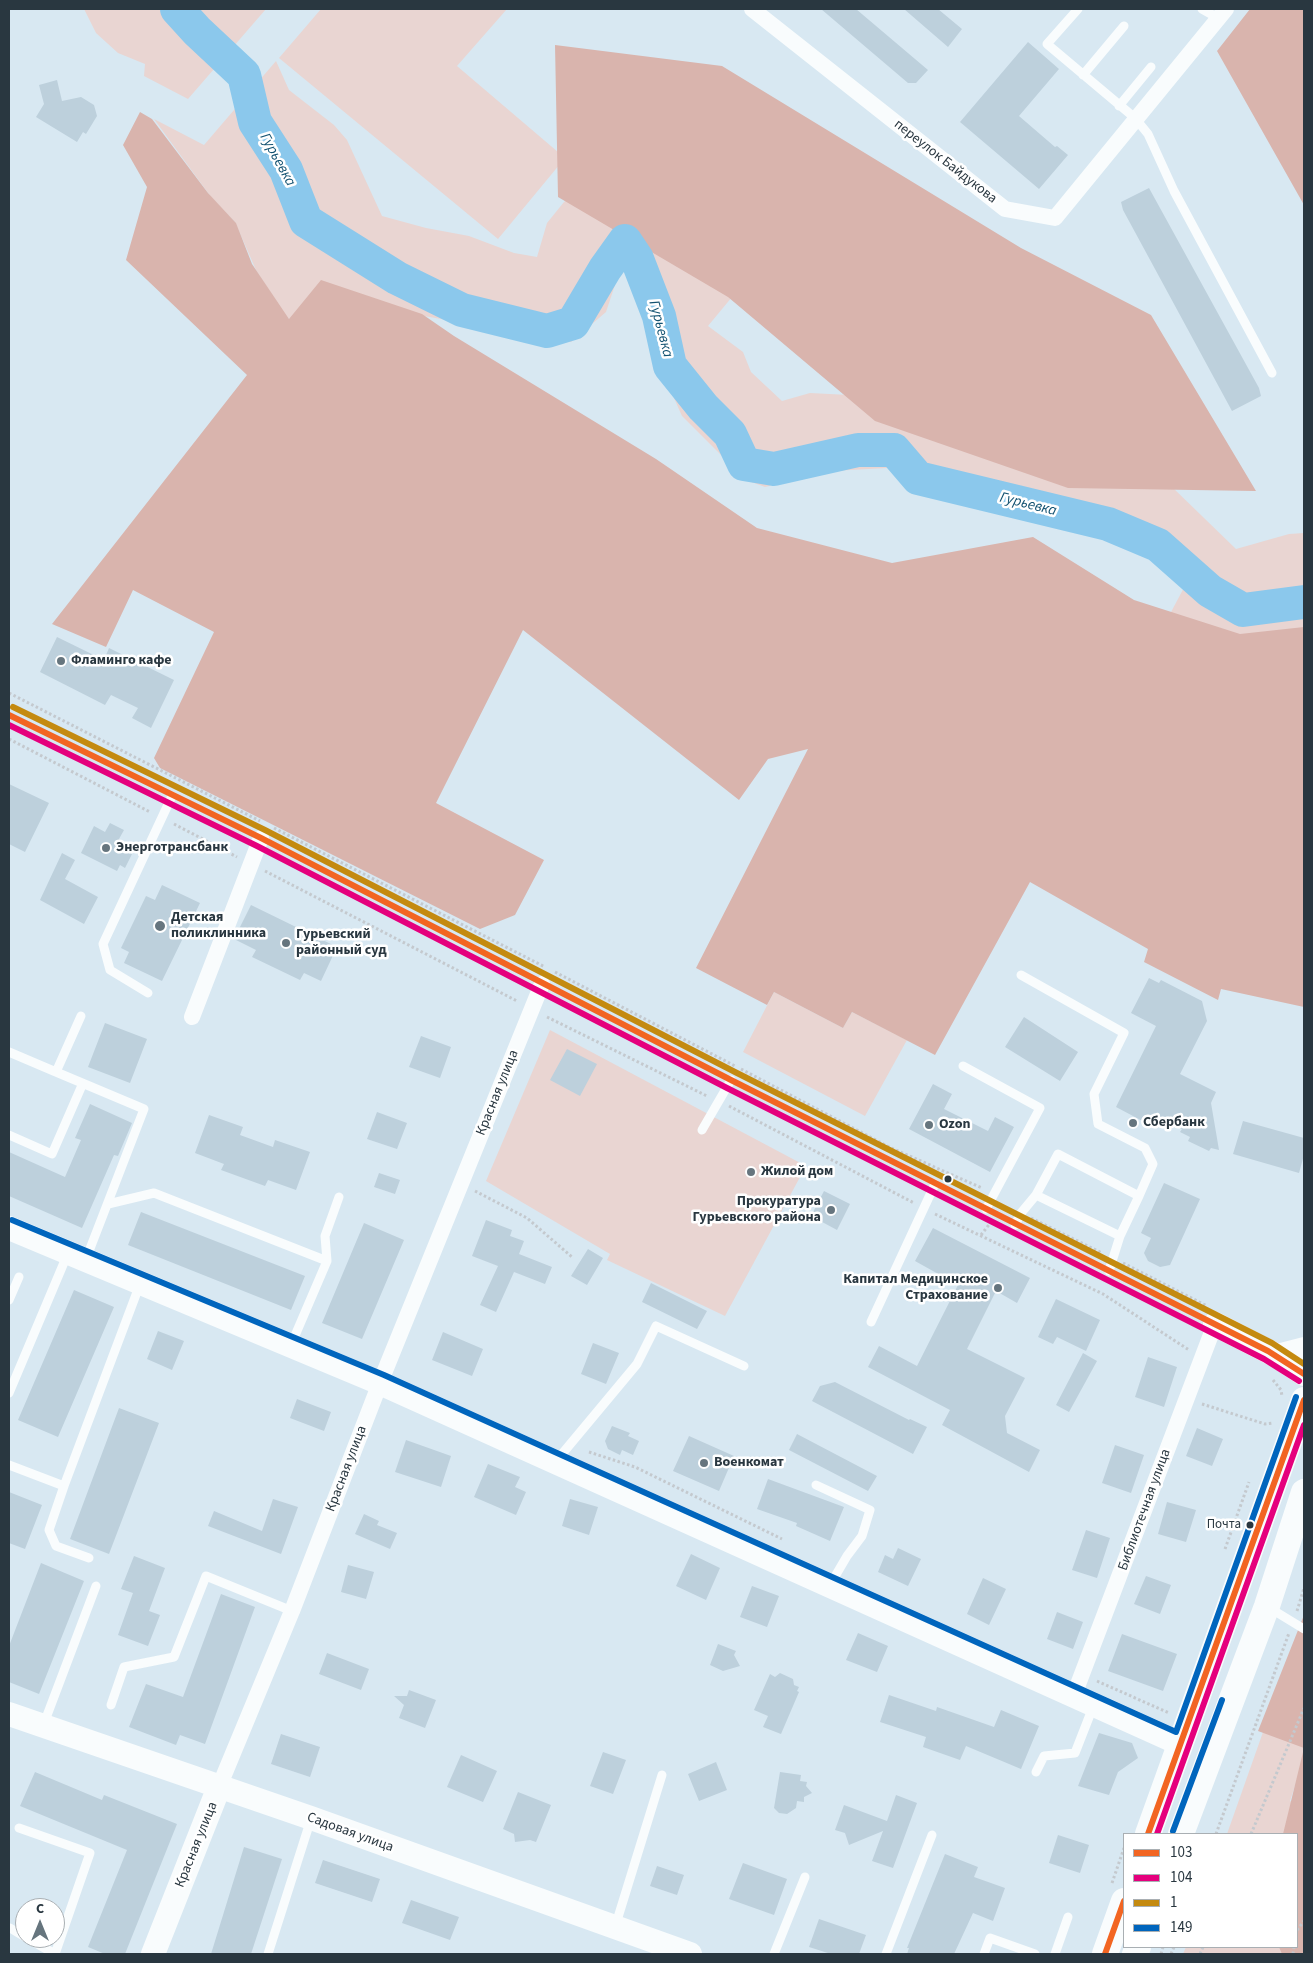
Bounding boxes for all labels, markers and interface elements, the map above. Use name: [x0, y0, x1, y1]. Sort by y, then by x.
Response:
street label: переулок Байдукова: [890, 117, 1000, 207]
water label: Гурьевка: [255, 130, 299, 190]
water label: Гурьевка: [644, 299, 676, 359]
water label: Гурьевка: [998, 489, 1058, 521]
place label: Фламинго кафе: [71, 653, 172, 669]
marker: Фламинго кафе: [55, 655, 67, 667]
place label: Энерготрансбанк: [116, 840, 228, 856]
marker: Энерготрансбанк: [100, 842, 112, 854]
place label: Детская поликлинника: [171, 910, 266, 942]
marker: Детская поликлинника: [153, 919, 167, 933]
place label: Гурьевский районный суд: [296, 927, 387, 960]
marker: Гурьевский районный суд: [280, 937, 292, 949]
street label: Красная улица: [473, 1048, 523, 1138]
place label: Сбербанк: [1143, 1115, 1205, 1131]
place label: Ozon: [939, 1117, 970, 1133]
marker: Сбербанк: [1127, 1117, 1139, 1129]
marker: Ozon: [923, 1119, 935, 1131]
place label: Жилой дом: [761, 1164, 833, 1180]
marker: Жилой дом: [745, 1166, 757, 1178]
unlabelled marker: [943, 1174, 953, 1184]
place label: Прокуратура Гурьевского района: [692, 1194, 821, 1226]
marker: Прокуратура Гурьевского района: [825, 1204, 837, 1216]
place label: Капитал Медицинское Страхование: [843, 1272, 988, 1304]
marker: Капитал Медицинское Страхование: [992, 1282, 1004, 1294]
street label: Красная улица: [323, 1424, 371, 1514]
street label: Библиотечная улица: [1115, 1447, 1175, 1573]
place label: Военкомат: [714, 1455, 784, 1471]
marker: Военкомат: [698, 1457, 710, 1469]
place label: Почта: [1207, 1517, 1241, 1533]
marker: Почта: [1245, 1520, 1255, 1530]
street label: Красная улица: [172, 1800, 222, 1890]
street label: Садовая улица: [304, 1810, 396, 1856]
legend: [1123, 1833, 1298, 1948]
text: 103: [1170, 1842, 1192, 1863]
text: 104: [1170, 1867, 1192, 1888]
text: 1: [1170, 1892, 1177, 1913]
north arrow: [15, 1898, 65, 1948]
text: С: [36, 1899, 44, 1919]
text: 149: [1170, 1917, 1192, 1938]

